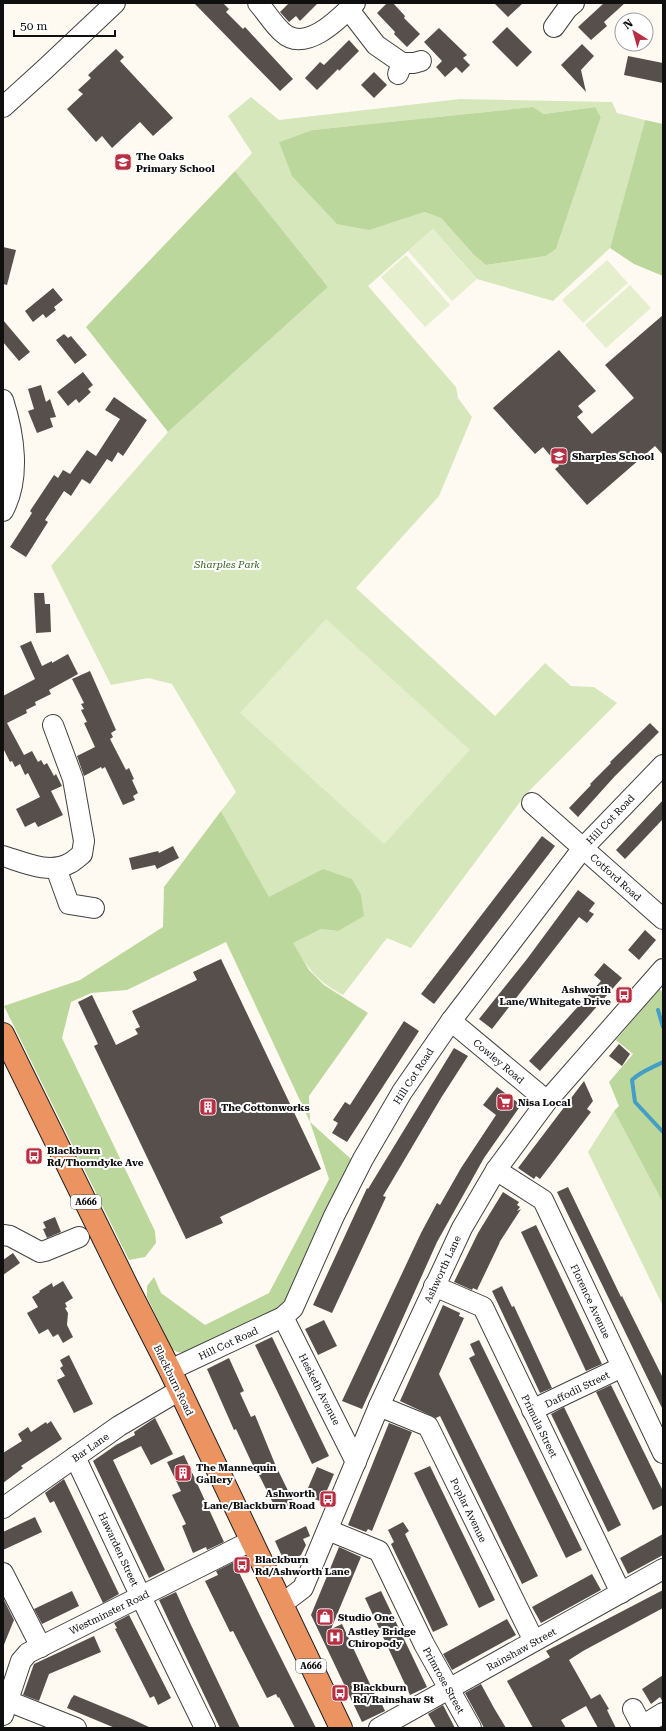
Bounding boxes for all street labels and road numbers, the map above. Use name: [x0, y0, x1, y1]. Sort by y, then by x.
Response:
street label: Hill Cot Road: [584, 792, 637, 846]
street label: Cotford Road: [588, 852, 644, 903]
street label: Cowley Road: [471, 1037, 527, 1086]
street label: Hill Cot Road: [391, 1046, 436, 1106]
road number: A666: [71, 1195, 101, 1209]
street label: Ashworth Lane: [422, 1233, 463, 1305]
street label: Florence Avenue: [569, 1262, 613, 1341]
street label: Hill Cot Road: [197, 1325, 260, 1362]
street label: Blackburn Road: [152, 1343, 196, 1418]
street label: Hesketh Avenue: [297, 1352, 343, 1427]
street label: Daffodil Street: [543, 1369, 612, 1410]
street label: Primula Street: [520, 1393, 560, 1460]
street label: Bar Lane: [70, 1430, 111, 1464]
street label: Poplar Avenue: [448, 1476, 489, 1544]
street label: Hawarden Street: [97, 1510, 141, 1588]
street label: Westminster Road: [67, 1588, 151, 1637]
street label: Rainshaw Street: [485, 1626, 558, 1673]
street label: Primrose Street: [421, 1645, 467, 1716]
road number: A666: [296, 1659, 326, 1673]

